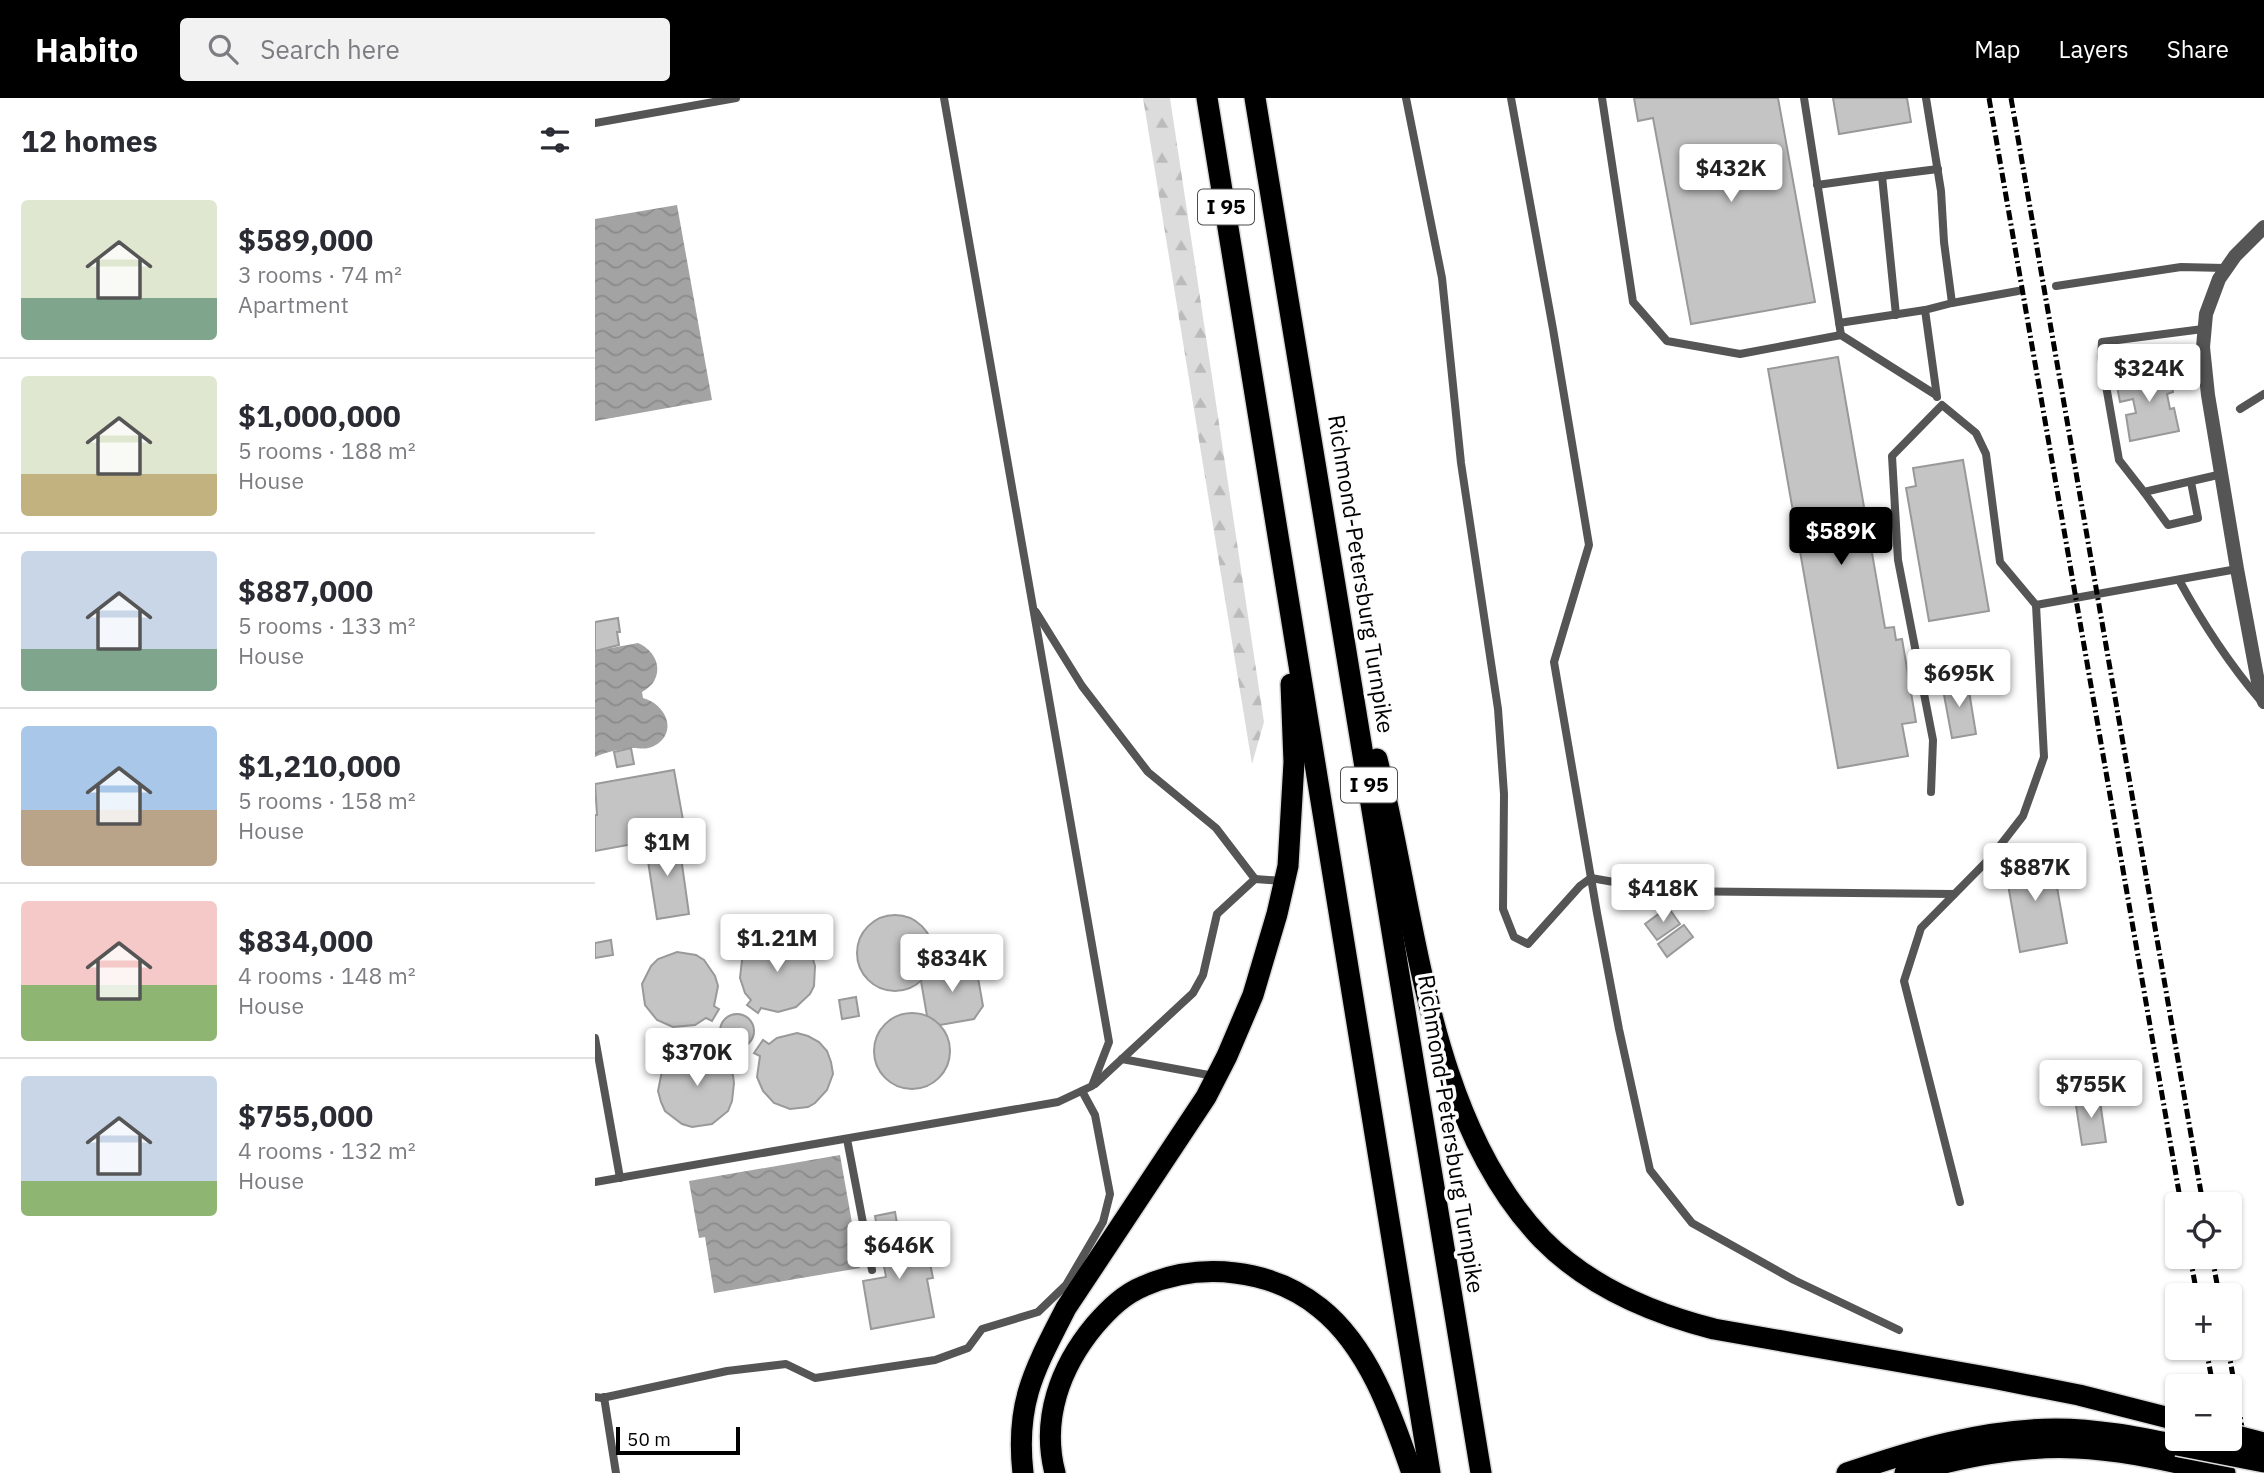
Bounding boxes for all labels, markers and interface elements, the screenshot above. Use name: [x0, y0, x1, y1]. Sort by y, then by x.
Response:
search box: [180, 18, 670, 81]
text: Habito: [35, 28, 138, 71]
icon: search: [204, 30, 242, 68]
text: Search here: [260, 32, 400, 66]
text: Map: [1974, 33, 2021, 65]
text: Layers: [2059, 33, 2129, 65]
text: Share: [2167, 33, 2229, 65]
text: 12 homes: [21, 121, 158, 160]
icon: filters: [536, 121, 574, 159]
pin: $432K: [1682, 144, 1780, 204]
text: $432K: [1695, 152, 1767, 182]
road number: I 95: [1198, 190, 1254, 224]
text: $589,000: [238, 220, 373, 259]
icon: home: [77, 228, 161, 312]
text: 3 rooms · 74 m²: [238, 259, 402, 289]
text: Apartment: [238, 289, 349, 319]
pin: $324K: [2100, 344, 2198, 404]
text: $324K: [2113, 352, 2185, 382]
text: $1,000,000: [238, 396, 401, 435]
icon: home: [77, 404, 161, 488]
street label: Richmond-Petersburg Turnpike: [1322, 413, 1402, 735]
text: 5 rooms · 188 m²: [238, 435, 416, 465]
text: House: [238, 465, 304, 495]
pin: $589K: [1792, 508, 1890, 567]
text: $589K: [1805, 515, 1877, 545]
text: $887,000: [238, 571, 373, 610]
icon: home: [77, 579, 161, 663]
text: 5 rooms · 133 m²: [238, 610, 416, 640]
text: House: [238, 640, 304, 670]
pin: $695K: [1910, 650, 2008, 709]
text: $695K: [1923, 657, 1995, 687]
text: $1,210,000: [238, 746, 401, 785]
icon: home: [77, 754, 161, 838]
road number: I 95: [1341, 768, 1397, 802]
text: 5 rooms · 158 m²: [238, 785, 416, 815]
text: House: [238, 815, 304, 845]
pin: $1M: [633, 818, 701, 878]
text: $1M: [644, 826, 690, 856]
pin: $887K: [1986, 844, 2084, 903]
text: $887K: [1999, 851, 2071, 881]
pin: $418K: [1614, 864, 1712, 924]
text: $418K: [1627, 872, 1699, 902]
pin: $1.21M: [720, 914, 834, 974]
text: $834,000: [238, 921, 373, 960]
text: $1.21M: [736, 922, 818, 952]
icon: home: [77, 929, 161, 1013]
pin: $834K: [903, 934, 1001, 994]
text: $834K: [916, 942, 988, 972]
text: 4 rooms · 148 m²: [238, 960, 416, 990]
street label: Richmond-Petersburg Turnpike: [1412, 973, 1492, 1295]
text: House: [238, 990, 304, 1020]
pin: $370K: [648, 1028, 746, 1088]
text: $370K: [661, 1036, 733, 1066]
pin: $755K: [2042, 1060, 2140, 1120]
text: $755K: [2055, 1068, 2127, 1098]
text: $755,000: [238, 1096, 373, 1135]
icon: home: [77, 1104, 161, 1188]
text: 4 rooms · 132 m²: [238, 1135, 416, 1165]
text: House: [238, 1165, 304, 1195]
map controls: [2165, 1192, 2242, 1451]
button: locate: [2165, 1192, 2242, 1269]
pin: $646K: [850, 1222, 948, 1281]
text: $646K: [863, 1229, 935, 1259]
button: +: [2165, 1283, 2242, 1360]
button: −: [2165, 1374, 2242, 1451]
scale bar: [616, 1424, 740, 1456]
text: 50 m: [627, 1427, 671, 1451]

